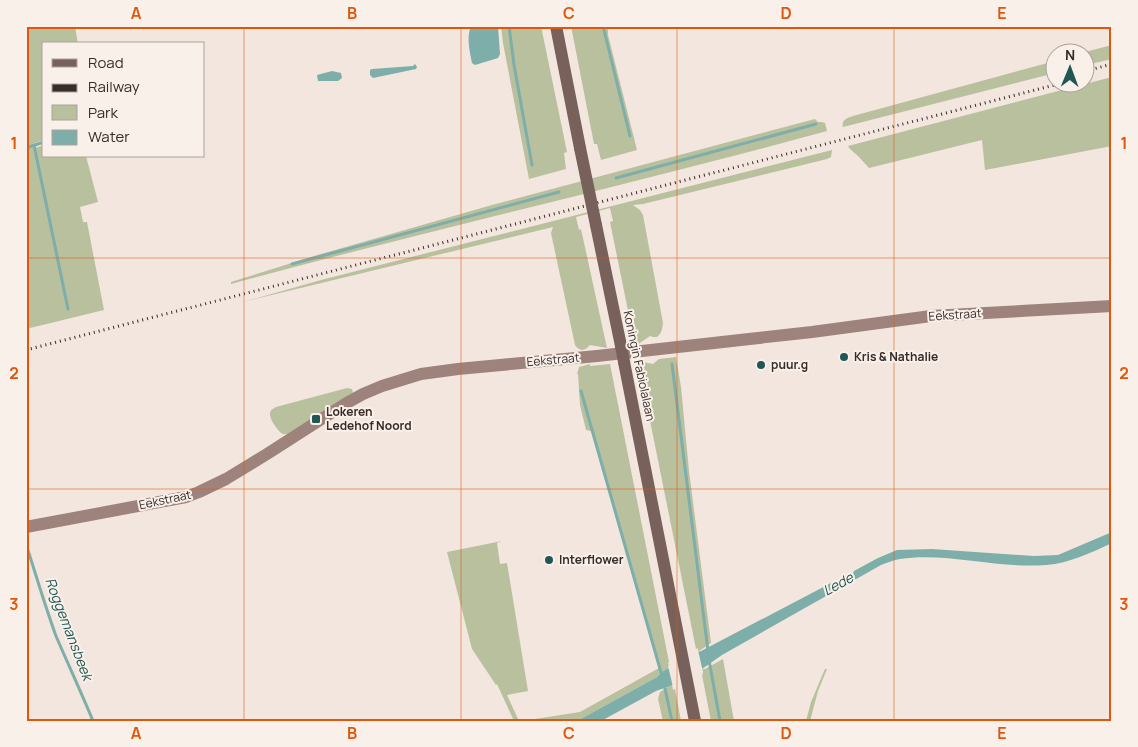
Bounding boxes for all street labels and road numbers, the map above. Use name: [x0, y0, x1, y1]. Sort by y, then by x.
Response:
street label: Eekstraat: [928, 304, 982, 325]
street label: Koningin Fabiolalaan: [619, 309, 659, 423]
street label: Eekstraat: [526, 349, 580, 370]
street label: Eekstraat: [137, 486, 193, 513]

